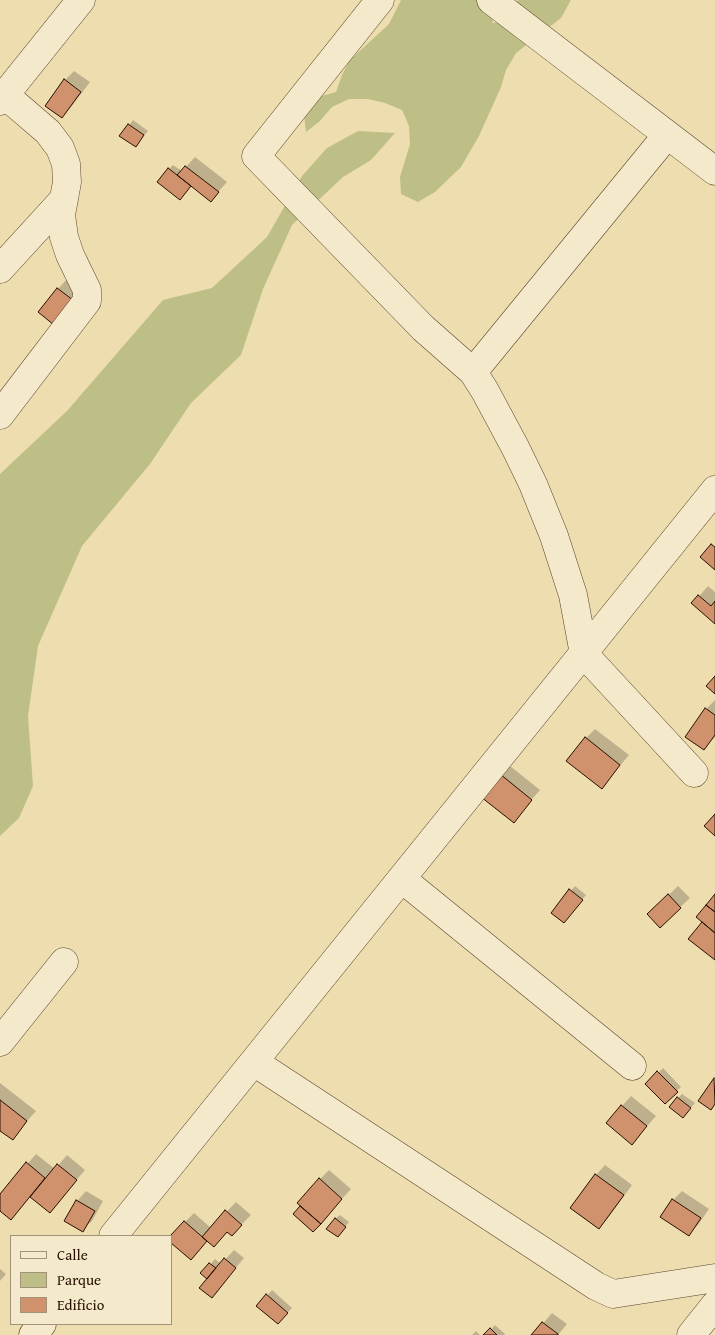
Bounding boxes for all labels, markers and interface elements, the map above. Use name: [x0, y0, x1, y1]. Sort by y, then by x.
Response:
legend: [10, 1235, 172, 1325]
text: Calle: [57, 1244, 88, 1265]
text: Parque: [57, 1269, 101, 1290]
text: Edificio: [57, 1294, 104, 1315]

